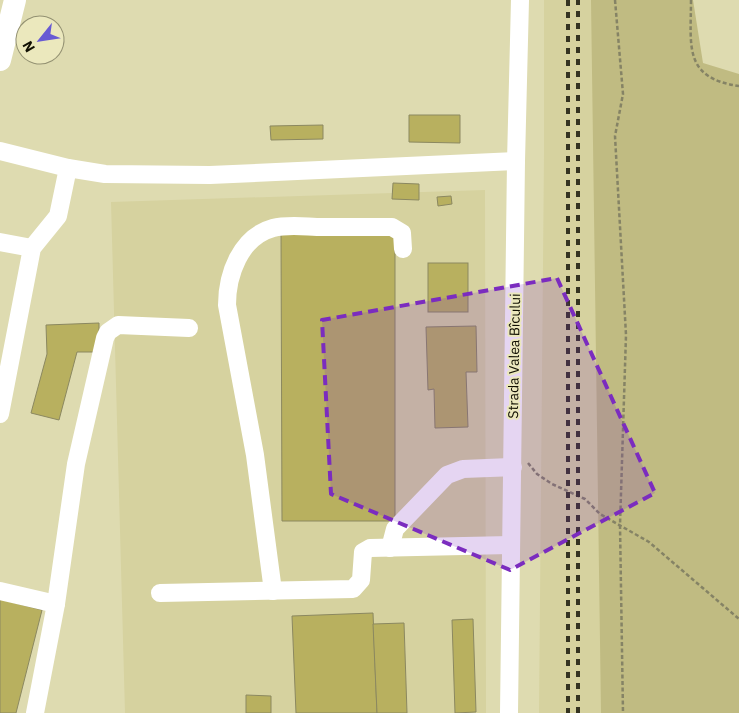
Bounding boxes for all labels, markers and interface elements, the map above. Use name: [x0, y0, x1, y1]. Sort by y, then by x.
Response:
north arrow: [15, 15, 65, 65]
text: N: [18, 38, 39, 55]
street label: Strada Valea Bîcului: [504, 293, 524, 419]

